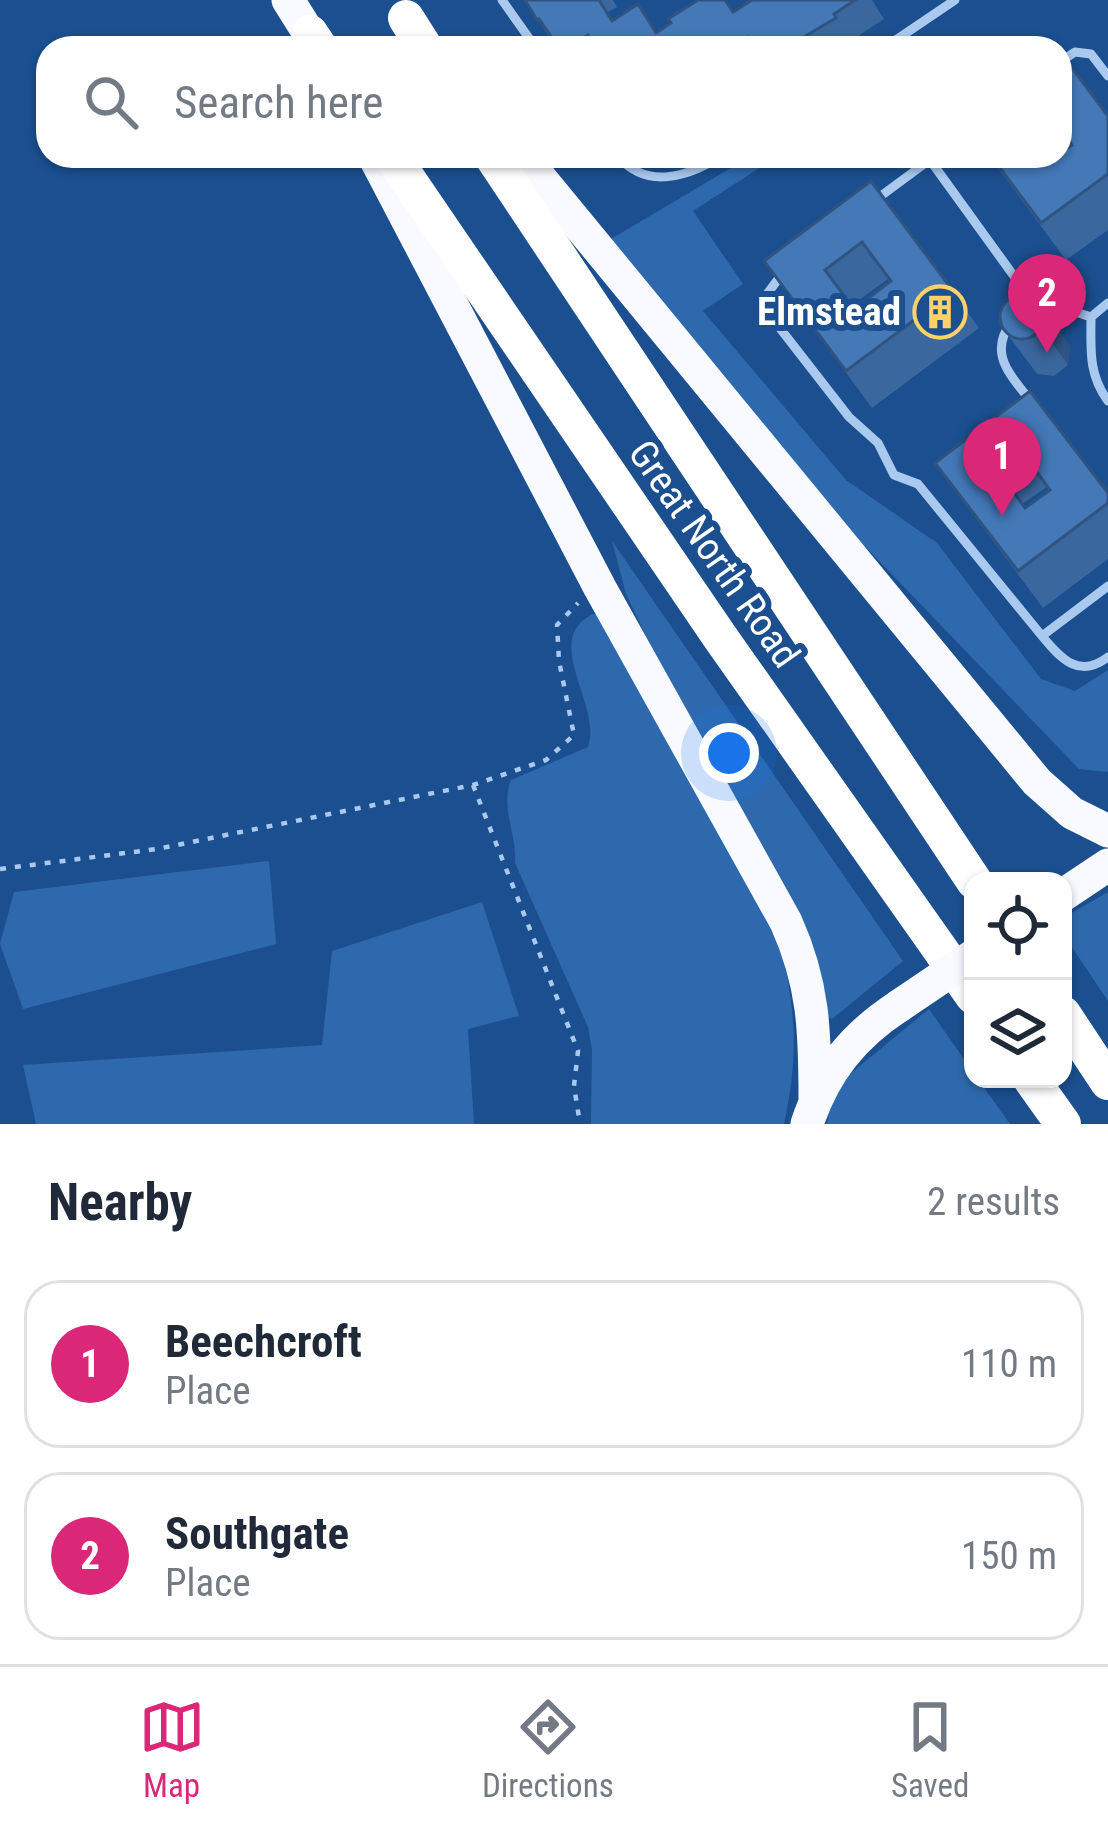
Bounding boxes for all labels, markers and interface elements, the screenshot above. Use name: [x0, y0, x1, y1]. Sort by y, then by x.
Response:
search box: [36, 36, 1072, 168]
icon: search: [78, 69, 144, 135]
text: Search here: [174, 76, 383, 129]
pin: 2: [1008, 254, 1086, 353]
building icon: Elmstead: [912, 284, 968, 340]
place label: Elmstead: [757, 289, 901, 335]
pin: 1: [963, 417, 1041, 516]
street label: Great North Road: [619, 432, 809, 676]
your location: [699, 723, 759, 783]
map controls: [964, 872, 1072, 1088]
button: locate: [964, 872, 1072, 980]
button: layers: [964, 980, 1072, 1088]
text: Nearby: [48, 1173, 192, 1232]
text: 2 results: [927, 1179, 1060, 1225]
text: Beechcroft: [165, 1315, 362, 1368]
text: 1: [80, 1341, 100, 1387]
text: 110 m: [961, 1341, 1057, 1387]
text: Place: [165, 1368, 251, 1414]
text: Southgate: [165, 1507, 349, 1560]
text: 2: [80, 1533, 100, 1579]
text: 150 m: [961, 1533, 1057, 1579]
text: Place: [165, 1560, 251, 1606]
tab: Map: [139, 1694, 205, 1805]
tab: Directions: [482, 1694, 614, 1805]
tab: Saved: [891, 1694, 969, 1805]

